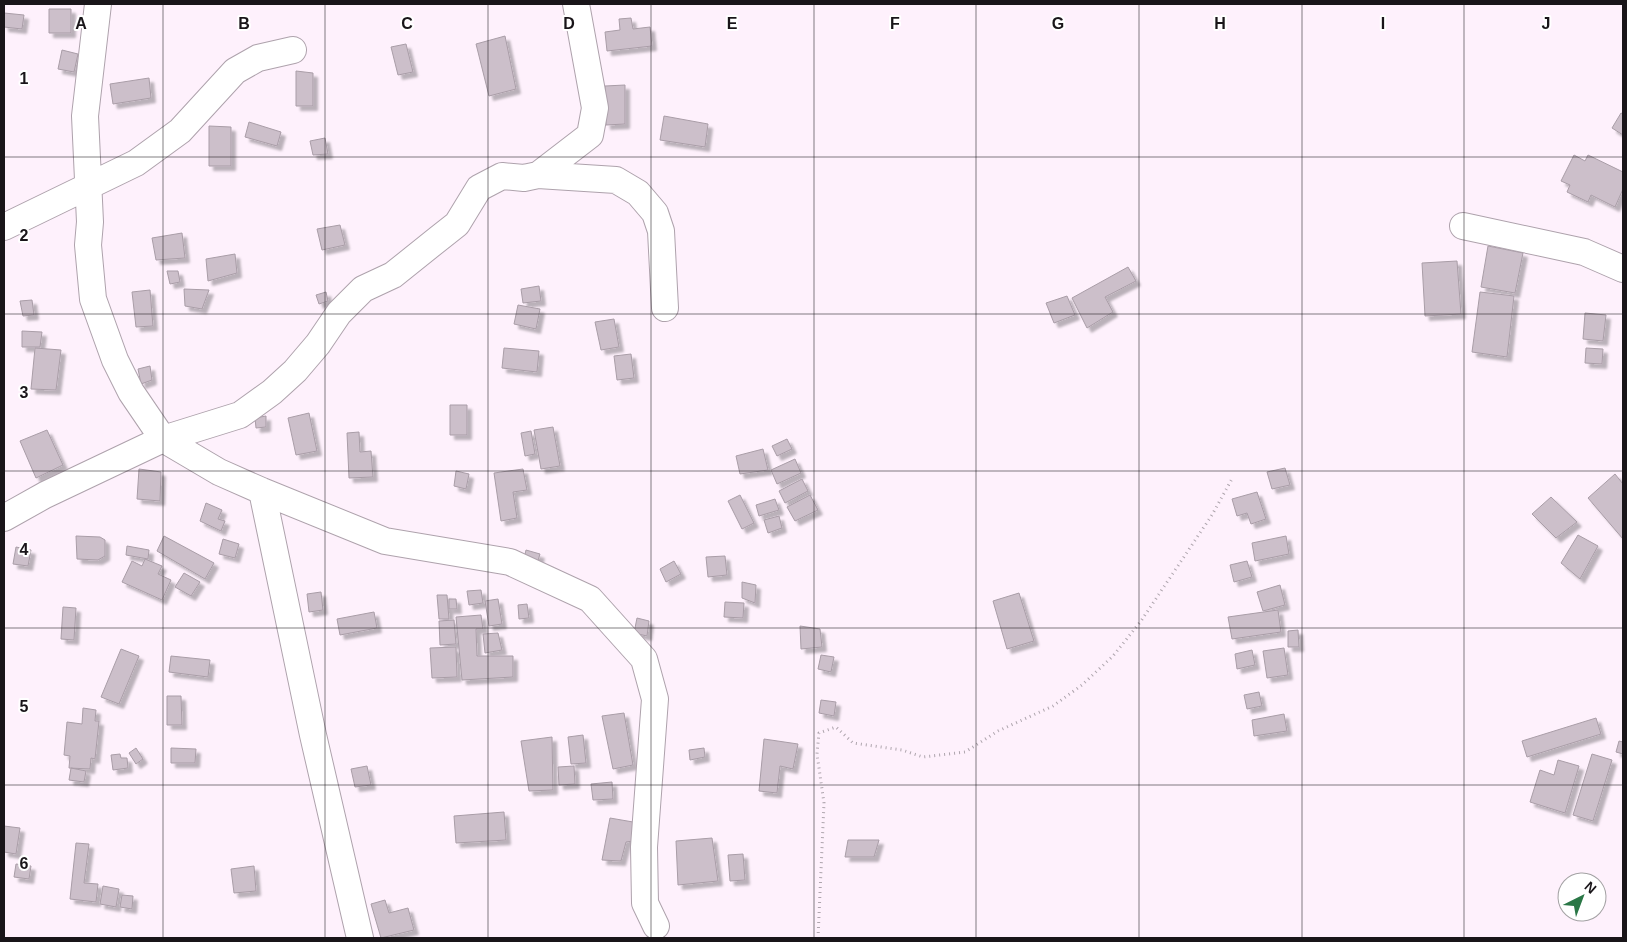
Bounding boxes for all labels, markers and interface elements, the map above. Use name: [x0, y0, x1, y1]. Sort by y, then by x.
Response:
text: A: [75, 15, 87, 32]
text: B: [238, 15, 250, 32]
text: C: [401, 15, 413, 32]
text: D: [563, 15, 575, 32]
text: E: [727, 15, 738, 32]
text: F: [890, 15, 900, 32]
text: G: [1052, 15, 1064, 32]
text: H: [1214, 15, 1226, 32]
text: I: [1381, 15, 1385, 32]
text: J: [1542, 15, 1550, 32]
text: 1: [20, 70, 29, 87]
text: 2: [20, 227, 29, 244]
text: 3: [20, 384, 29, 401]
text: 4: [20, 541, 29, 558]
text: 5: [20, 698, 29, 715]
text: 6: [20, 855, 29, 872]
north arrow: [1557, 872, 1607, 922]
text: N: [1582, 878, 1600, 897]

